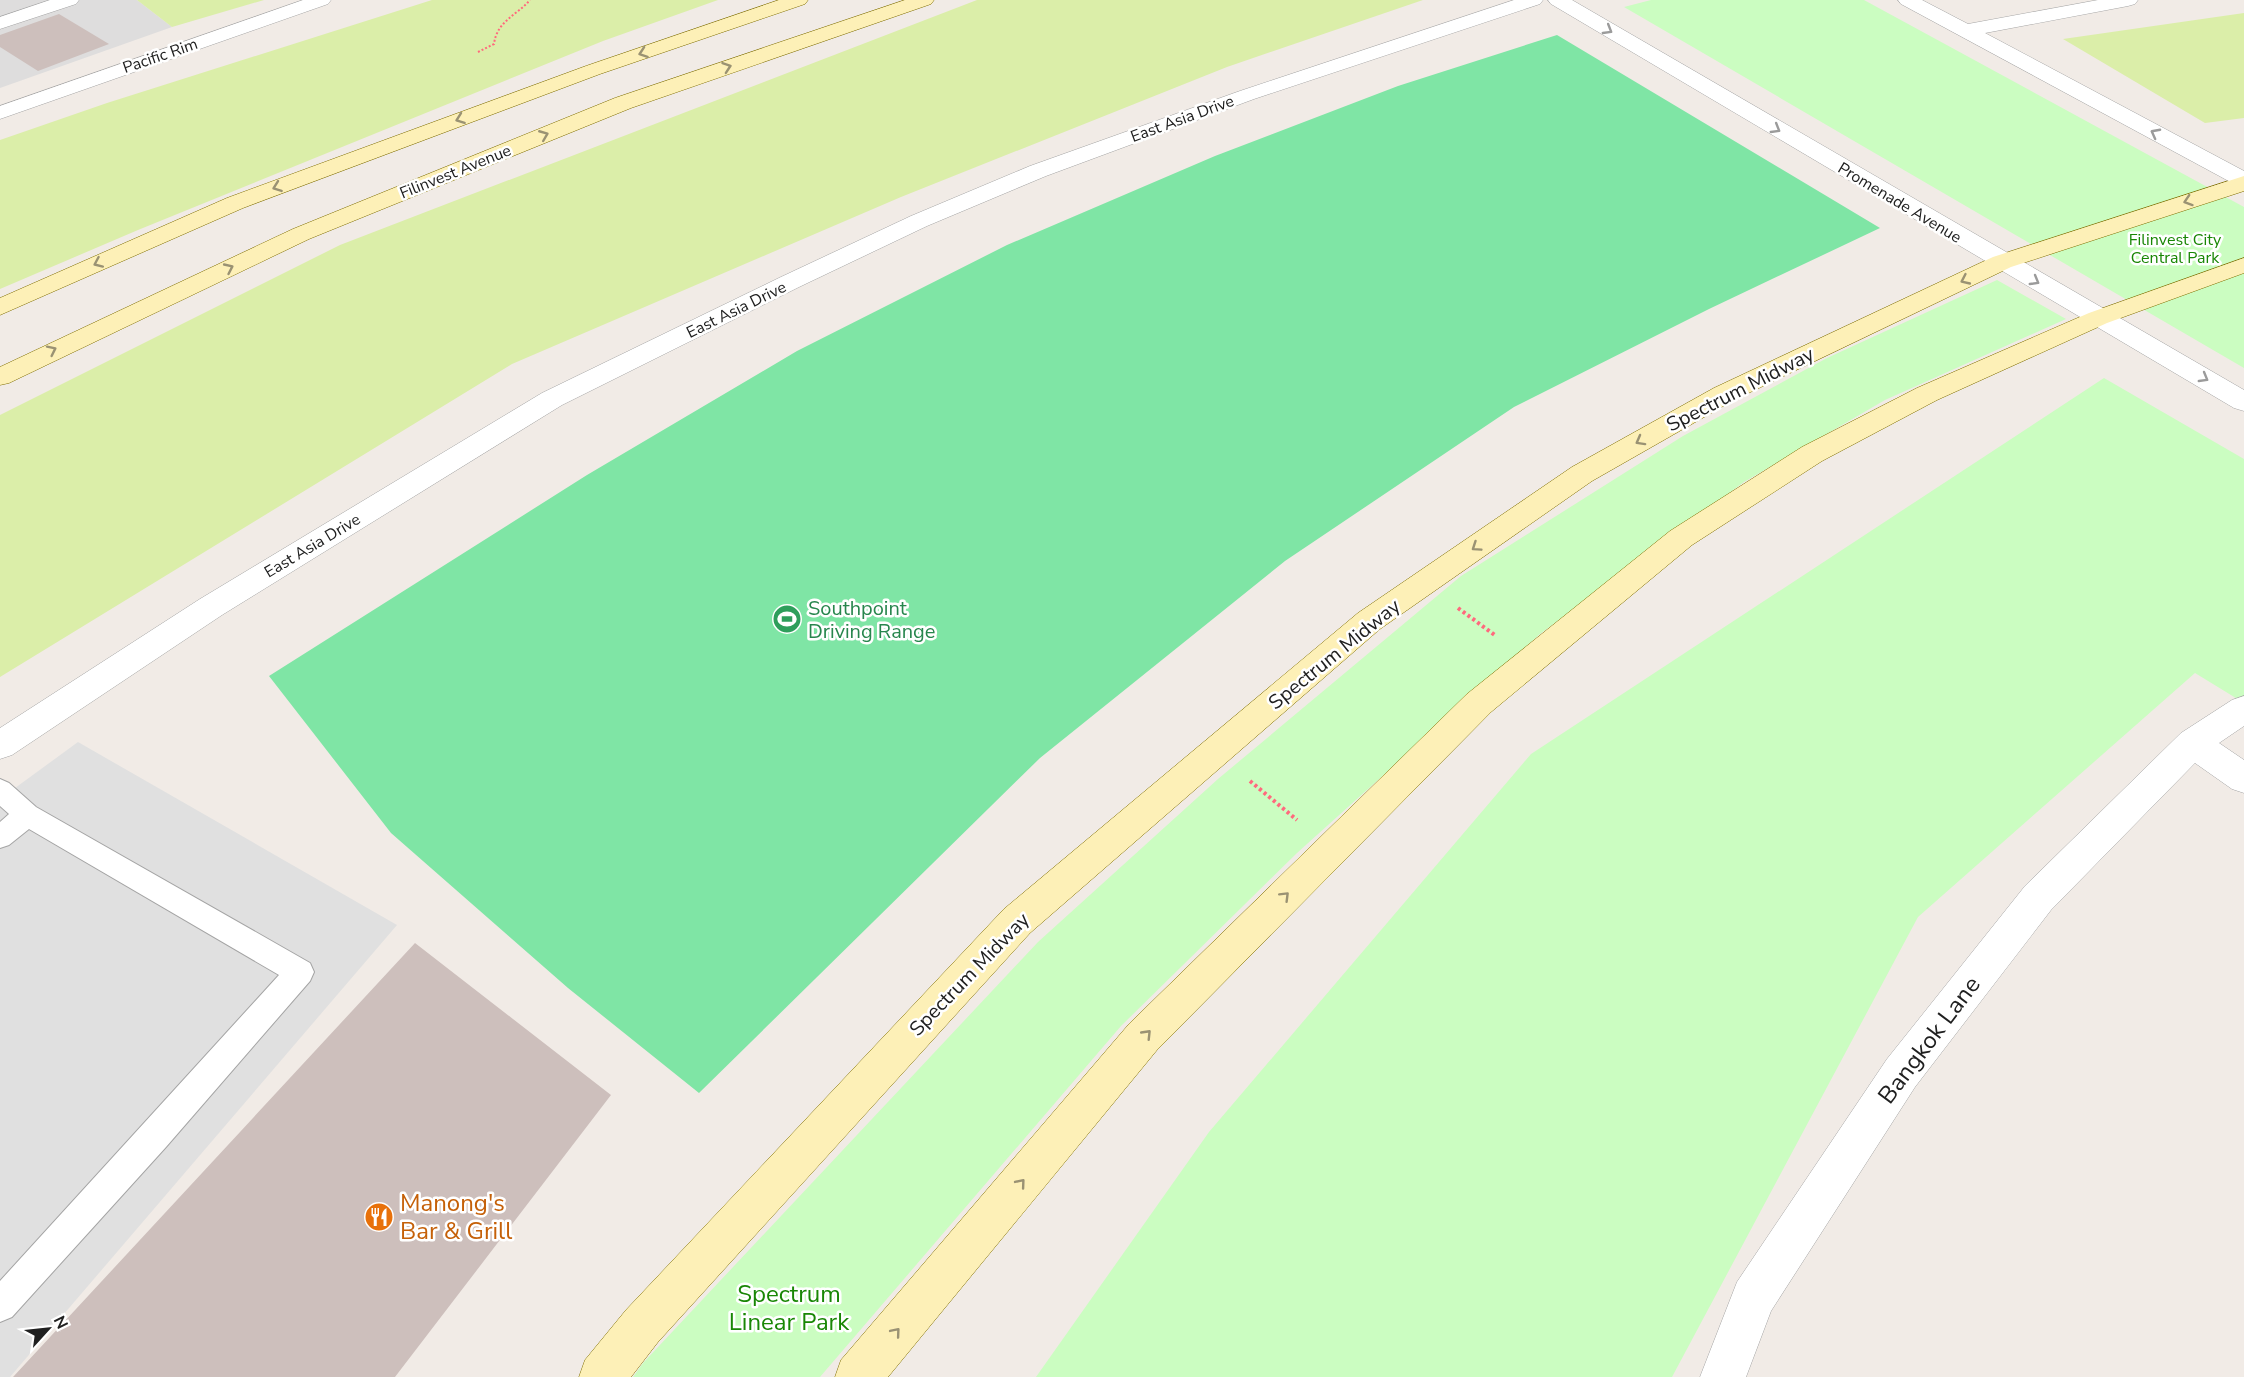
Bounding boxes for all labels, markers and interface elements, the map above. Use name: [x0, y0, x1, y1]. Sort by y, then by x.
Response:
one-way arrow: [1602, 22, 1612, 34]
street label: Pacific Rim: [120, 33, 201, 79]
one-way arrow: [638, 45, 649, 58]
one-way arrow: [721, 61, 732, 74]
street label: East Asia Drive: [1128, 90, 1237, 148]
one-way arrow: [455, 112, 466, 124]
one-way arrow: [1770, 121, 1780, 133]
one-way arrow: [2151, 129, 2162, 140]
one-way arrow: [538, 130, 549, 142]
street label: Filinvest Avenue: [396, 140, 514, 204]
street label: Promenade Avenue: [1834, 157, 1965, 249]
one-way arrow: [272, 180, 283, 192]
one-way arrow: [2183, 194, 2194, 207]
park label: Filinvest City Central Park: [2129, 229, 2222, 269]
one-way arrow: [93, 256, 104, 268]
one-way arrow: [222, 263, 233, 275]
one-way arrow: [1960, 272, 1971, 284]
one-way arrow: [2029, 274, 2039, 285]
street label: East Asia Drive: [683, 276, 790, 344]
street label: Spectrum Midway: [1662, 340, 1819, 438]
one-way arrow: [46, 346, 57, 358]
one-way arrow: [2198, 371, 2208, 383]
one-way arrow: [1636, 434, 1646, 446]
street label: East Asia Drive: [260, 508, 365, 583]
one-way arrow: [1472, 540, 1483, 551]
street label: Spectrum Midway: [1263, 592, 1406, 716]
place label: Southpoint Driving Range: [808, 595, 935, 645]
sports icon: Southpoint Driving Range: [771, 603, 803, 635]
one-way arrow: [1278, 893, 1289, 904]
street label: Spectrum Midway: [903, 906, 1036, 1042]
street label: Bangkok Lane: [1870, 970, 1988, 1110]
one-way arrow: [1140, 1030, 1151, 1040]
one-way arrow: [1014, 1179, 1025, 1190]
place label: Manong's Bar & Grill: [400, 1187, 512, 1247]
restaurant icon: Manong's Bar & Grill: [363, 1201, 395, 1233]
park label: Spectrum Linear Park: [729, 1278, 850, 1338]
north arrow: [18, 1299, 78, 1359]
text: N: [48, 1312, 73, 1333]
one-way arrow: [889, 1328, 900, 1339]

